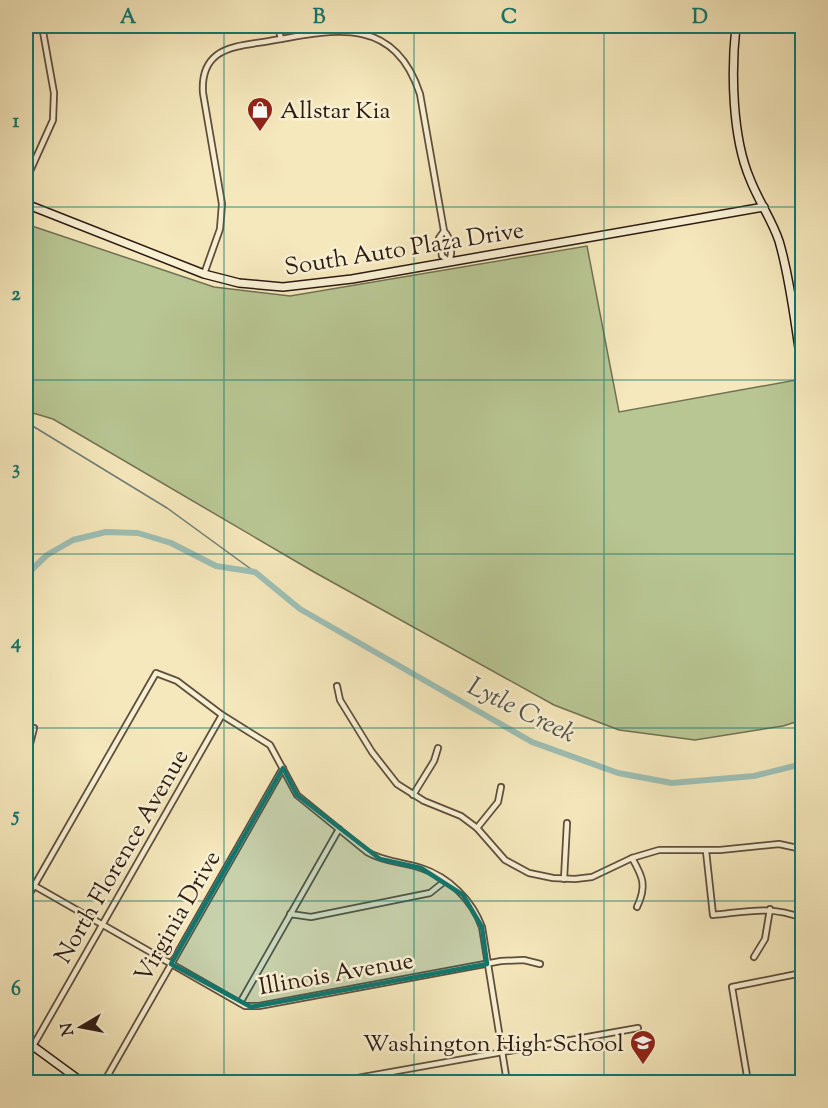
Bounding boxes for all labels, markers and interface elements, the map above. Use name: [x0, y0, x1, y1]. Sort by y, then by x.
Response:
text: A: [120, 4, 137, 33]
text: B: [313, 4, 326, 33]
text: C: [501, 4, 517, 33]
text: D: [692, 4, 708, 33]
shop icon: Allstar Kia: [245, 95, 275, 133]
place label: Allstar Kia: [280, 95, 391, 129]
text: 1: [13, 108, 20, 137]
street label: South Auto Plaza Drive: [282, 214, 526, 286]
text: 2: [11, 281, 21, 310]
text: 3: [12, 455, 20, 484]
text: 4: [10, 629, 21, 658]
water label: Lytle Creek: [461, 669, 581, 753]
street label: North Florence Avenue: [47, 743, 198, 971]
text: 5: [11, 802, 20, 831]
street label: Virginia Drive: [127, 845, 230, 989]
street label: Illinois Avenue: [256, 945, 416, 1005]
text: 6: [11, 976, 21, 1005]
north arrow: [51, 997, 111, 1057]
text: N: [56, 1021, 81, 1037]
place label: Washington High School: [363, 1028, 624, 1062]
school or university icon: Washington High School: [628, 1028, 658, 1066]

